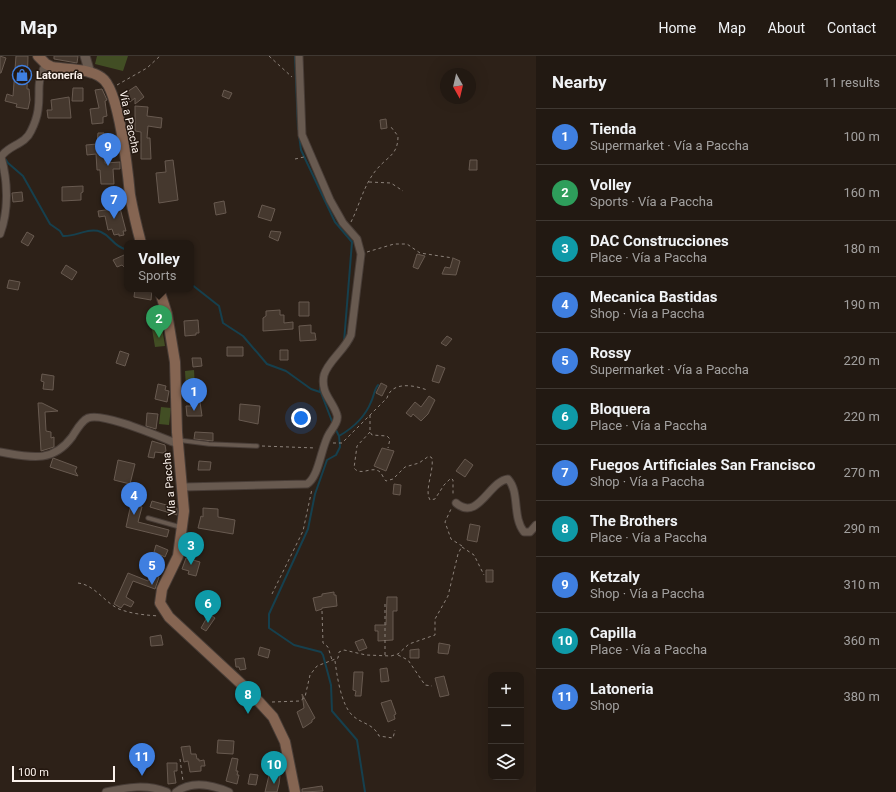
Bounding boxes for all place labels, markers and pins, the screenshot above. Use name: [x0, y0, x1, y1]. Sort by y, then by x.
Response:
shop icon: Latonería: [11, 64, 33, 86]
place label: Latonería: [36, 69, 83, 82]
pin: 9: [95, 133, 121, 166]
pin: 7: [101, 186, 127, 219]
pin: 2: [146, 305, 172, 338]
pin: 1: [181, 378, 207, 411]
pin: 4: [121, 482, 147, 515]
pin: 3: [178, 532, 204, 565]
pin: 5: [139, 552, 165, 585]
pin: 6: [195, 590, 221, 623]
pin: 8: [235, 681, 261, 714]
pin: 11: [129, 743, 155, 776]
pin: 10: [261, 751, 287, 784]

